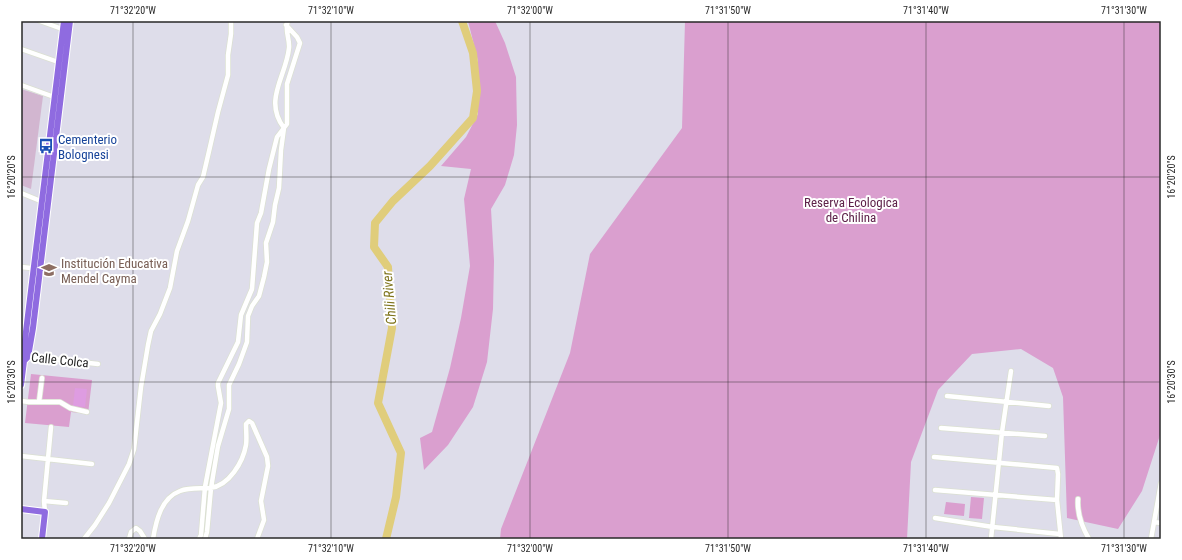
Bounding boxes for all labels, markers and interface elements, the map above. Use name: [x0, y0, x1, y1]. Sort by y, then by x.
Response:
text: 71°32'20"W: [110, 5, 156, 16]
text: 71°32'10"W: [308, 5, 354, 16]
text: 71°32'00"W: [507, 5, 553, 16]
text: 71°31'50"W: [705, 5, 751, 16]
text: 71°31'40"W: [903, 5, 949, 16]
text: 71°31'30"W: [1101, 5, 1147, 16]
place label: Cementerio Bolognesi: [58, 132, 117, 162]
bus stop icon: Cementerio Bolognesi: [37, 137, 55, 155]
text: 16°20'20"S: [6, 155, 17, 199]
text: 16°20'20"S: [1166, 155, 1177, 199]
park label: Reserva Ecologica de Chilina: [804, 195, 898, 225]
place label: Institución Educativa Mendel Cayma: [61, 256, 168, 286]
school or university icon: Institución Educativa Mendel Cayma: [40, 261, 58, 279]
water label: Chili River: [379, 270, 399, 325]
street label: Calle Colca: [30, 350, 90, 370]
text: 16°20'30"S: [6, 360, 17, 404]
text: 16°20'30"S: [1166, 360, 1177, 404]
text: 71°32'20"W: [110, 543, 156, 554]
text: 71°32'10"W: [308, 543, 354, 554]
text: 71°32'00"W: [507, 543, 553, 554]
text: 71°31'50"W: [705, 543, 751, 554]
text: 71°31'40"W: [903, 543, 949, 554]
text: 71°31'30"W: [1101, 543, 1147, 554]

